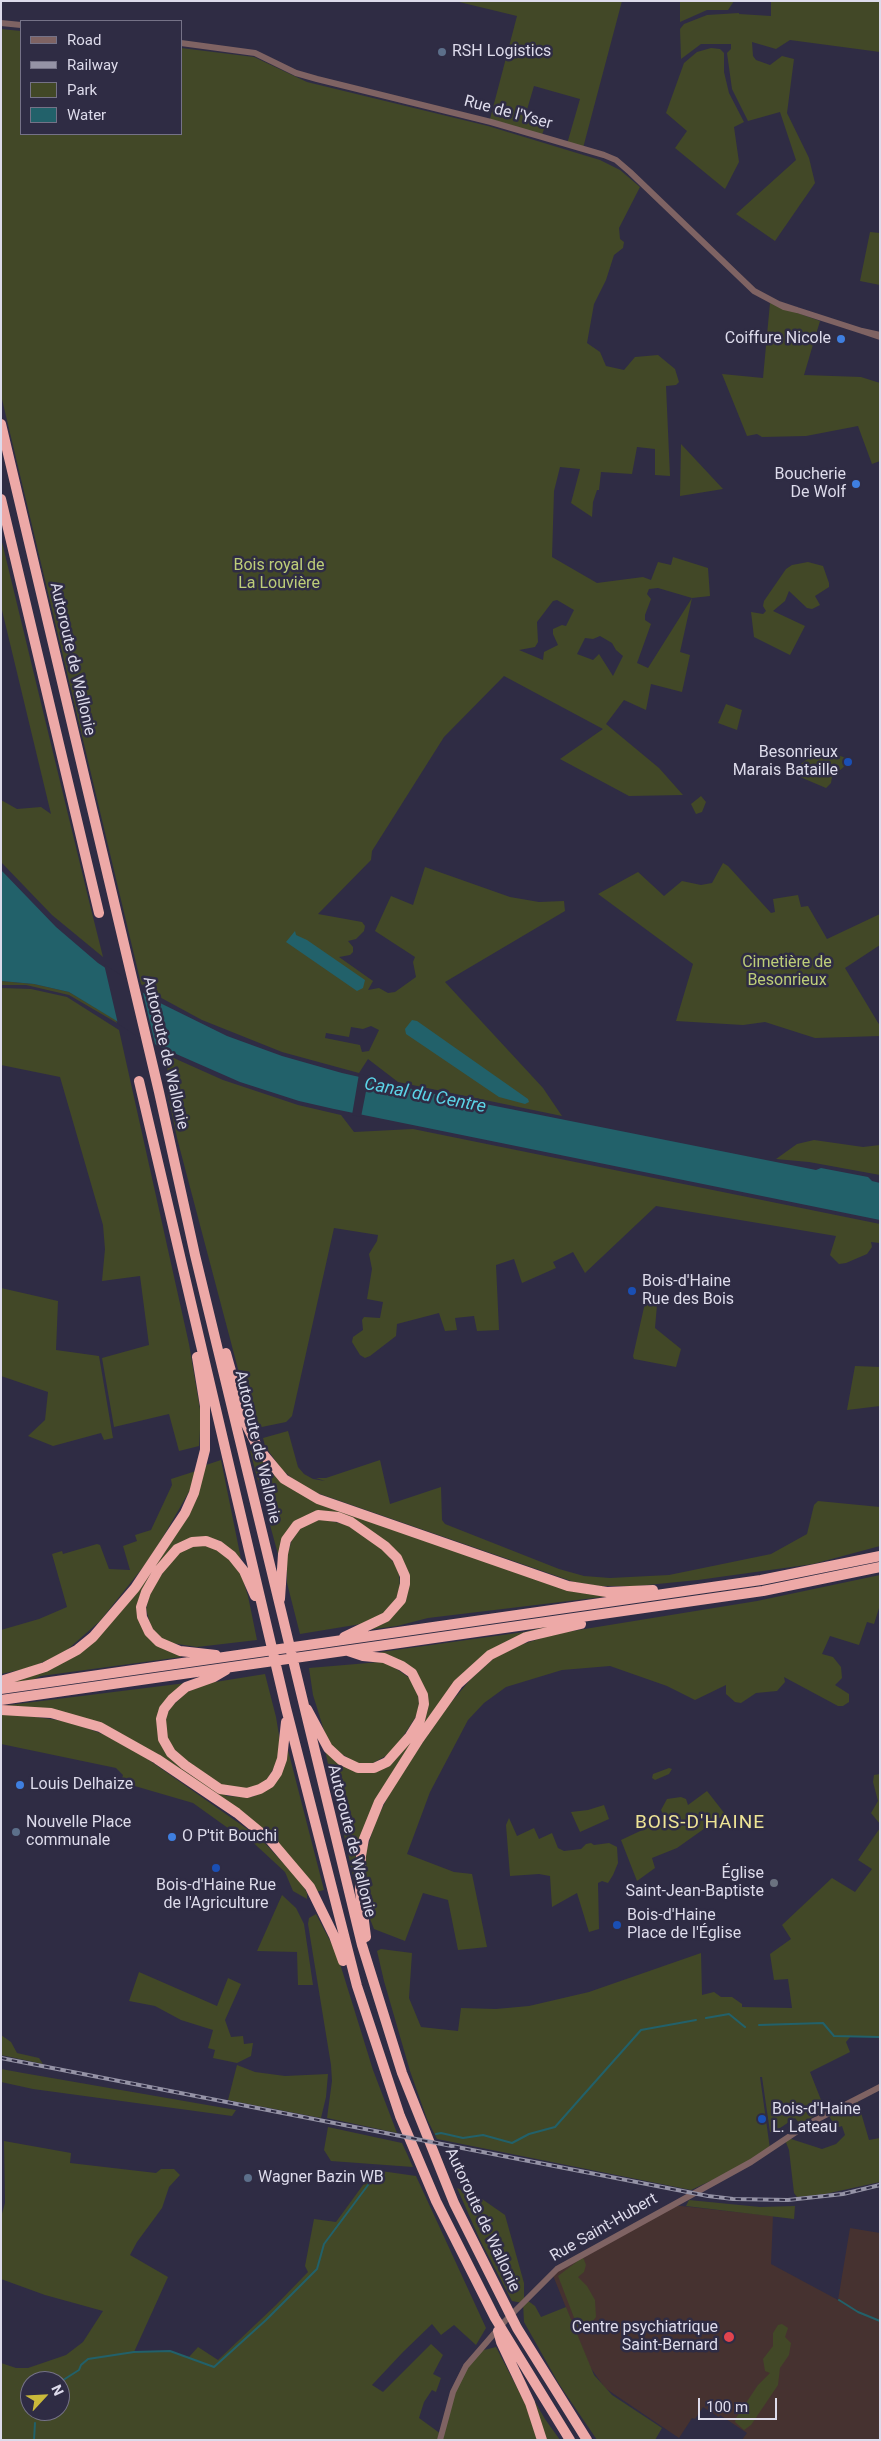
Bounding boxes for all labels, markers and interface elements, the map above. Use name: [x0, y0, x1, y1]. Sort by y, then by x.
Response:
legend: [20, 20, 182, 135]
text: Road: [67, 31, 101, 49]
place label: RSH Logistics: [452, 42, 551, 62]
marker: RSH Logistics: [436, 46, 448, 58]
text: Railway: [67, 56, 118, 74]
text: Park: [67, 81, 97, 99]
street label: Rue de l'Yser: [462, 92, 554, 134]
text: Water: [67, 106, 106, 124]
place label: Coiffure Nicole: [725, 329, 831, 349]
marker: Coiffure Nicole: [835, 333, 847, 345]
place label: Boucherie De Wolf: [775, 465, 846, 503]
marker: Boucherie De Wolf: [850, 478, 862, 490]
park label: Bois royal de La Louvière: [233, 556, 325, 594]
street label: Autoroute de Wallonie: [45, 581, 99, 737]
place label: Besonrieux Marais Bataille: [733, 743, 838, 781]
marker: Besonrieux Marais Bataille: [842, 756, 854, 768]
park label: Cimetière de Besonrieux: [742, 953, 832, 991]
street label: Autoroute de Wallonie: [138, 975, 192, 1131]
water label: Canal du Centre: [362, 1074, 488, 1118]
place label: Bois-d'Haine Rue des Bois: [642, 1272, 734, 1310]
marker: Bois-d'Haine Rue des Bois: [626, 1285, 638, 1297]
street label: Autoroute de Wallonie: [230, 1369, 284, 1525]
street label: Autoroute de Wallonie: [323, 1763, 379, 1919]
place label: Louis Delhaize: [30, 1775, 133, 1795]
marker: Louis Delhaize: [14, 1779, 26, 1791]
district label: BOIS-D'HAINE: [633, 1812, 767, 1834]
place label: Nouvelle Place communale: [26, 1813, 131, 1851]
marker: Nouvelle Place communale: [10, 1826, 22, 1838]
place label: O P'tit Bouchi: [182, 1827, 277, 1847]
marker: O P'tit Bouchi: [166, 1831, 178, 1843]
marker: Bois-d'Haine Rue de l'Agriculture: [210, 1862, 222, 1874]
place label: Église Saint-Jean-Baptiste: [625, 1864, 764, 1902]
place label: Bois-d'Haine Rue de l'Agriculture: [156, 1876, 276, 1914]
marker: Église Saint-Jean-Baptiste: [768, 1877, 780, 1889]
place label: Bois-d'Haine Place de l'Église: [627, 1906, 741, 1944]
marker: Bois-d'Haine Place de l'Église: [611, 1919, 623, 1931]
place label: Bois-d'Haine L. Lateau: [772, 2100, 861, 2138]
marker: Bois-d'Haine L. Lateau: [756, 2113, 768, 2125]
street label: Autoroute de Wallonie: [440, 2145, 524, 2295]
place label: Wagner Bazin WB: [258, 2168, 384, 2188]
marker: Wagner Bazin WB: [242, 2172, 254, 2184]
street label: Rue Saint-Hubert: [547, 2190, 661, 2266]
place label: Centre psychiatrique Saint-Bernard: [572, 2318, 718, 2356]
marker: Centre psychiatrique Saint-Bernard: [722, 2330, 736, 2344]
north arrow: [20, 2371, 70, 2421]
text: N: [48, 2382, 67, 2398]
scale bar: [701, 2388, 780, 2420]
text: 100 m: [706, 2398, 748, 2416]

